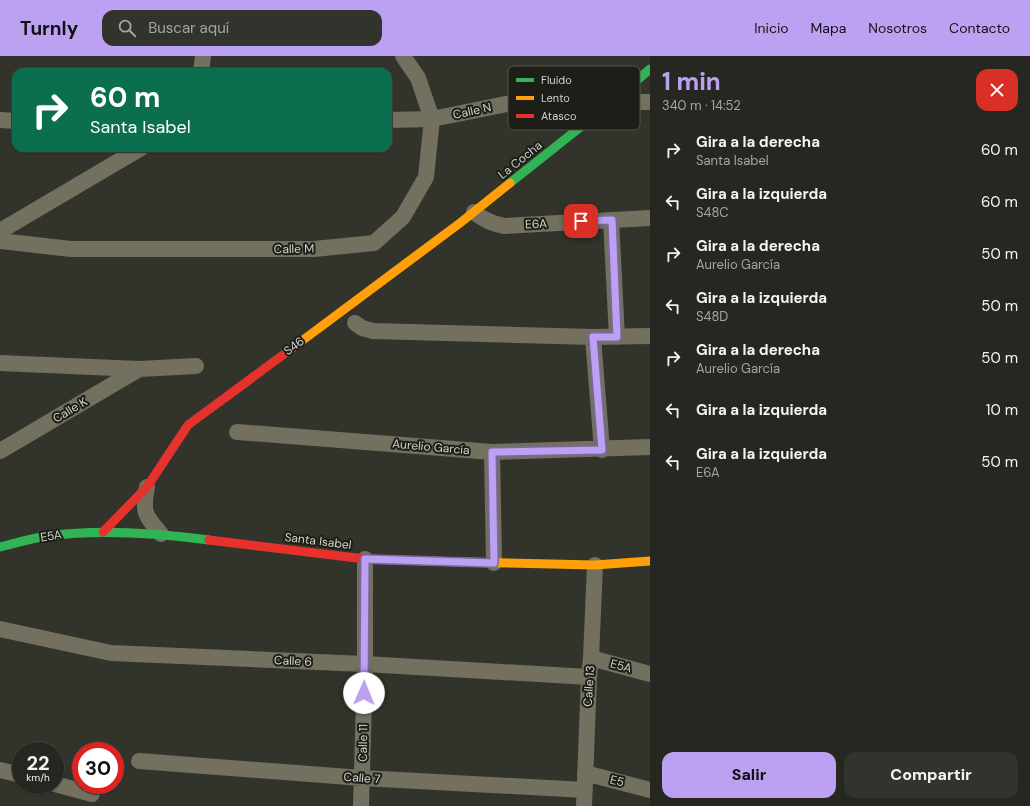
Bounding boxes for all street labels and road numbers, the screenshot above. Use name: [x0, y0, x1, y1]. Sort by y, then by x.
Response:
street label: Calle N: [451, 99, 493, 123]
street label: La Cocha: [495, 137, 545, 183]
street label: E6A: [525, 215, 547, 233]
street label: Calle M: [274, 241, 314, 257]
street label: S46: [280, 333, 308, 359]
street label: Calle K: [50, 393, 90, 427]
street label: Aurelio García: [392, 436, 470, 458]
street label: E5A: [39, 527, 63, 545]
street label: Santa Isabel: [284, 529, 352, 553]
street label: Calle 6: [274, 652, 312, 670]
street label: E5A: [609, 655, 634, 677]
street label: Calle 13: [580, 665, 598, 707]
street label: Calle 11: [355, 724, 371, 762]
street label: Calle 7: [343, 769, 381, 787]
street label: E5: [608, 772, 626, 790]

